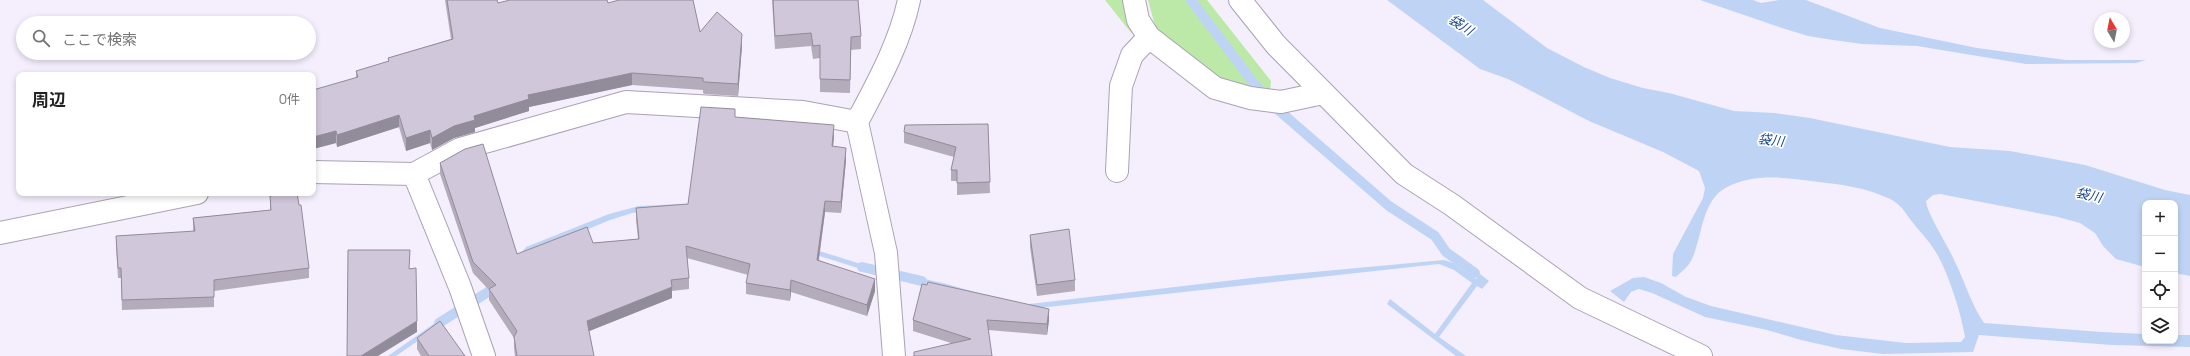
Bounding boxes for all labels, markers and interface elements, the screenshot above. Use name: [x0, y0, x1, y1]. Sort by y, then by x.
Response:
water label: 袋川: [1445, 11, 1478, 40]
north arrow: [2094, 12, 2130, 48]
search box: [16, 16, 316, 60]
icon: search: [30, 27, 52, 49]
text: ここで検索: [62, 30, 137, 49]
text: 周辺: [32, 89, 66, 111]
text: 0件: [279, 91, 300, 108]
water label: 袋川: [1757, 130, 1787, 150]
water label: 袋川: [2074, 184, 2106, 207]
map controls: [2142, 200, 2178, 344]
button: +: [2142, 200, 2178, 236]
button: −: [2142, 236, 2178, 272]
button: locate: [2142, 272, 2178, 308]
button: layers: [2142, 308, 2178, 344]

